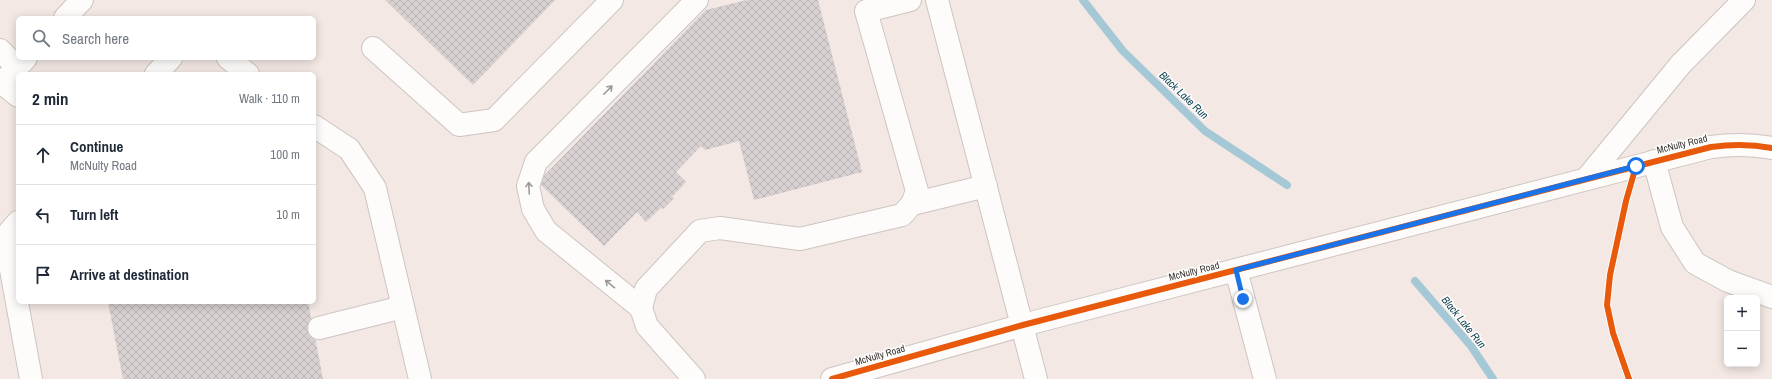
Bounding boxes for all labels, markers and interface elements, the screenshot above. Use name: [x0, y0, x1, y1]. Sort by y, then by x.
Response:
search box: [16, 16, 316, 60]
icon: search: [30, 27, 52, 49]
text: Search here: [62, 28, 129, 49]
water label: Black Lake Run: [1156, 68, 1212, 122]
one-way arrow: [603, 85, 613, 94]
text: 2 min: [32, 87, 68, 110]
text: Walk · 110 m: [239, 90, 300, 107]
street label: McNulty Road: [1655, 131, 1709, 157]
text: Continue: [70, 136, 123, 157]
icon: ahead: [32, 144, 54, 166]
text: 100 m: [270, 146, 300, 163]
text: McNulty Road: [70, 157, 137, 174]
route start: [1627, 157, 1645, 175]
one-way arrow: [526, 182, 533, 195]
icon: left: [32, 204, 54, 226]
text: Turn left: [70, 204, 118, 225]
text: 10 m: [276, 206, 300, 223]
street label: McNulty Road: [1167, 258, 1221, 284]
icon: arrive: [32, 264, 54, 286]
text: Arrive at destination: [70, 264, 189, 285]
one-way arrow: [605, 279, 616, 288]
route end: [1234, 290, 1252, 308]
water label: Black Lake Run: [1439, 293, 1489, 351]
map controls: [1724, 295, 1760, 367]
button: +: [1724, 295, 1760, 331]
button: −: [1724, 331, 1760, 367]
street label: McNulty Road: [853, 342, 907, 368]

